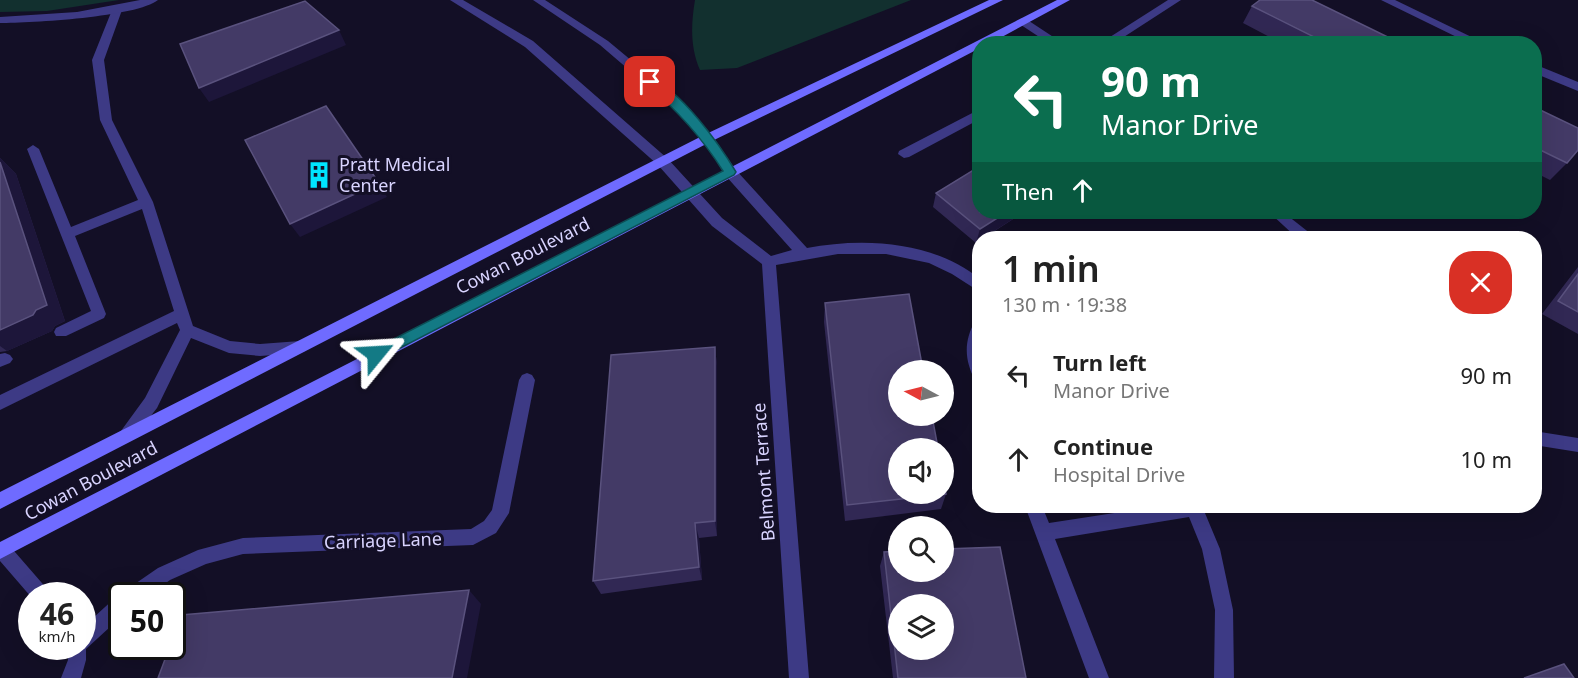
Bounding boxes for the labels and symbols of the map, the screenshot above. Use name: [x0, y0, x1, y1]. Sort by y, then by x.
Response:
pin: [624, 56, 675, 107]
place label: Pratt Medical Center: [339, 152, 450, 197]
building icon: Pratt Medical Center: [304, 160, 334, 190]
street label: Cowan Boulevard: [451, 211, 594, 299]
position arrow: [344, 322, 408, 386]
north arrow: [888, 360, 954, 426]
street label: Belmont Terrace: [746, 402, 780, 542]
street label: Cowan Boulevard: [20, 435, 161, 525]
street label: Carriage Lane: [324, 526, 442, 554]
speed limit sign: 50: [108, 582, 186, 660]

